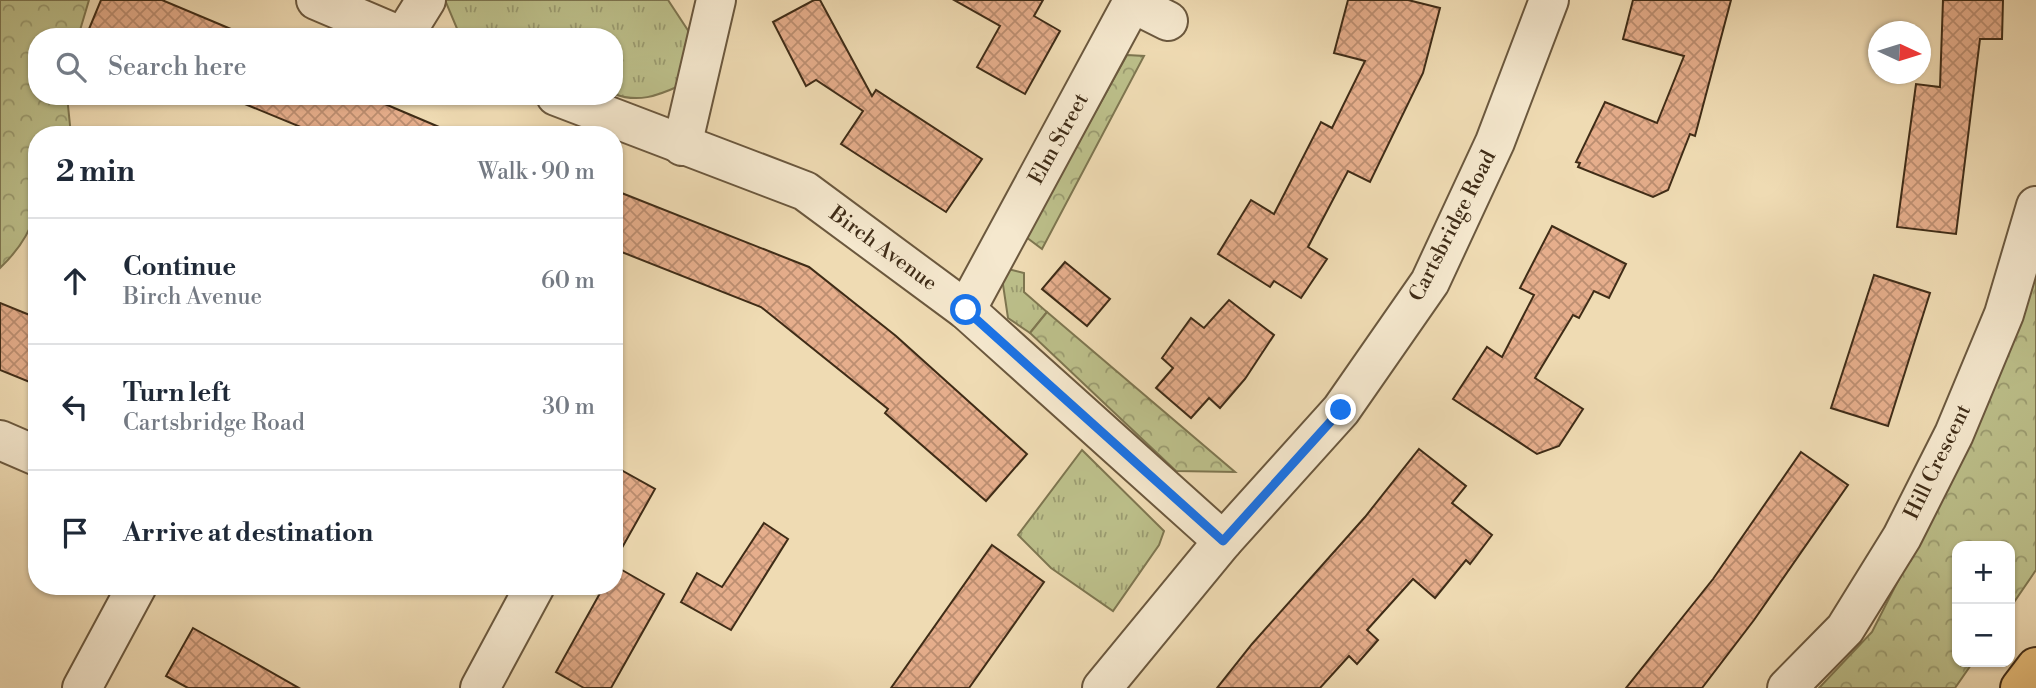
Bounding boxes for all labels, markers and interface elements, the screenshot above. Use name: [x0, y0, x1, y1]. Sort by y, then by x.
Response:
north arrow: [1868, 21, 1931, 84]
search box: [28, 28, 623, 105]
icon: search: [52, 48, 90, 86]
text: Search here: [108, 51, 247, 83]
street label: Elm Street: [1023, 88, 1095, 189]
street label: Cartsbridge Road: [1404, 146, 1502, 306]
text: 2 min: [56, 153, 135, 191]
text: Walk · 90 m: [478, 158, 595, 186]
street label: Birch Avenue: [823, 201, 942, 297]
text: Continue: [123, 251, 236, 283]
icon: ahead: [56, 262, 94, 300]
text: 60 m: [541, 267, 595, 295]
text: Birch Avenue: [123, 283, 262, 311]
route start: [950, 294, 981, 325]
text: Turn left: [123, 377, 231, 409]
icon: left: [56, 388, 94, 426]
text: 30 m: [542, 393, 595, 421]
route end: [1325, 394, 1356, 425]
street label: Hill Crescent: [1899, 400, 1977, 524]
text: Cartsbridge Road: [123, 409, 305, 437]
icon: arrive: [56, 514, 94, 552]
text: Arrive at destination: [123, 517, 373, 549]
map controls: [1952, 541, 2015, 667]
button: +: [1952, 541, 2015, 604]
button: −: [1952, 604, 2015, 667]

